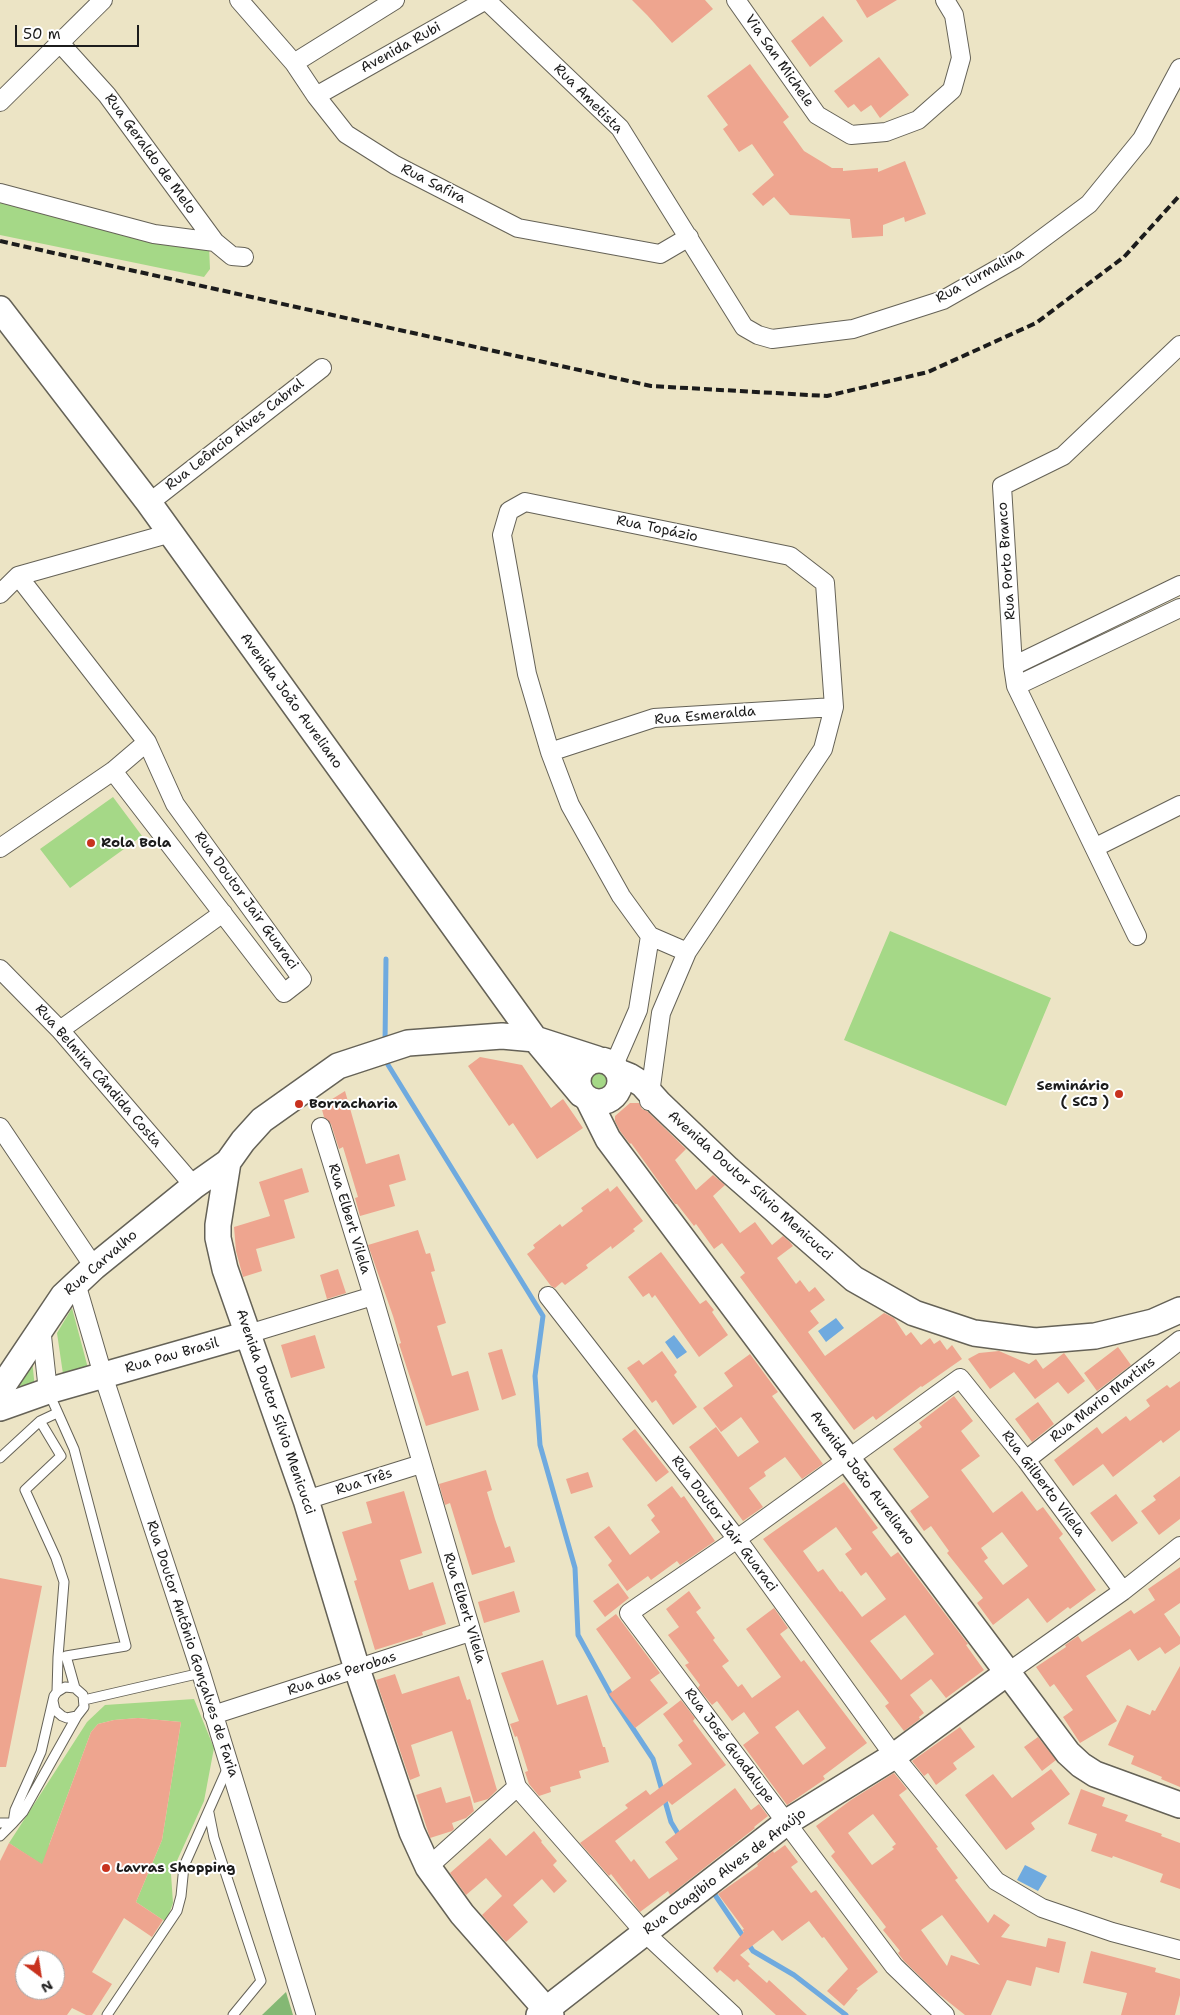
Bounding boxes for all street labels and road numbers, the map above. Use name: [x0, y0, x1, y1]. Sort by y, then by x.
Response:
street label: Via San Michele: [741, 12, 817, 110]
street label: Avenida Rubi: [358, 19, 444, 77]
street label: Rua Ametista: [550, 61, 626, 137]
street label: Rua Geraldo de Melo: [101, 91, 199, 217]
street label: Rua Safira: [398, 161, 468, 207]
street label: Rua Turmalina: [933, 245, 1027, 307]
street label: Rua Leôncio Alves Cabral: [162, 376, 308, 494]
street label: Rua Porto Branco: [995, 501, 1019, 621]
street label: Rua Topázio: [615, 512, 699, 546]
street label: Avenida João Aureliano: [236, 630, 346, 772]
street label: Rua Esmeralda: [654, 703, 756, 729]
street label: Rua Doutor Jair Guaraci: [190, 829, 302, 973]
street label: Rua Belmira Cândida Costa: [31, 1001, 165, 1151]
street label: Avenida Doutor Sílvio Menicucci: [664, 1107, 836, 1265]
street label: Rua Elbert Vilela: [324, 1162, 374, 1276]
street label: Rua Carvalho: [61, 1227, 141, 1299]
street label: Avenida Doutor Sílvio Menicucci: [232, 1307, 318, 1517]
street label: Rua Pau Brasil: [123, 1335, 221, 1377]
street label: Rua Mario Martins: [1047, 1354, 1159, 1446]
street label: Avenida João Aureliano: [806, 1408, 918, 1548]
street label: Rua Gilberto Vilela: [998, 1428, 1088, 1540]
street label: Rua Doutor Jair Guaraci: [667, 1453, 781, 1595]
street label: Rua Três: [333, 1465, 395, 1499]
street label: Rua Doutor Antônio Gonçalves de Faria: [142, 1518, 242, 1780]
street label: Rua Elbert Vilela: [439, 1551, 489, 1665]
street label: Rua das Perobas: [285, 1648, 399, 1700]
street label: Rua José Guadalupe: [680, 1685, 778, 1807]
street label: Rua Otagíbio Alves de Araújo: [640, 1805, 810, 1939]

